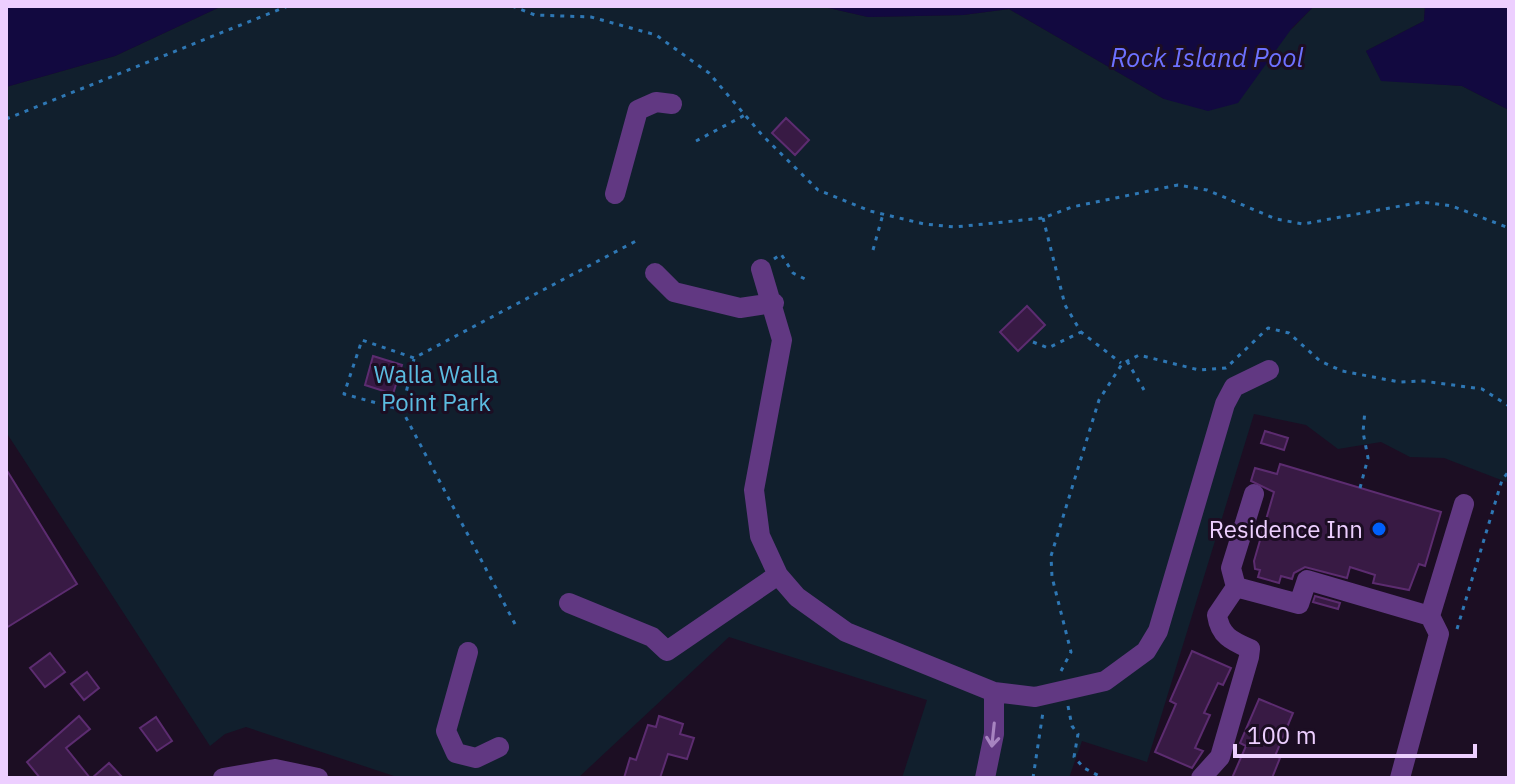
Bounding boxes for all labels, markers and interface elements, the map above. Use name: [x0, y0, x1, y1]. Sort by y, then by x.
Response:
water label: Rock Island Pool: [1111, 40, 1304, 74]
park label: Walla Walla Point Park: [373, 358, 499, 418]
place label: Residence Inn: [1209, 513, 1363, 545]
marker: Residence Inn: [1370, 520, 1388, 538]
scale bar: [1235, 708, 1475, 758]
text: 100 m: [1247, 719, 1317, 751]
one-way arrow: [985, 721, 1000, 748]

